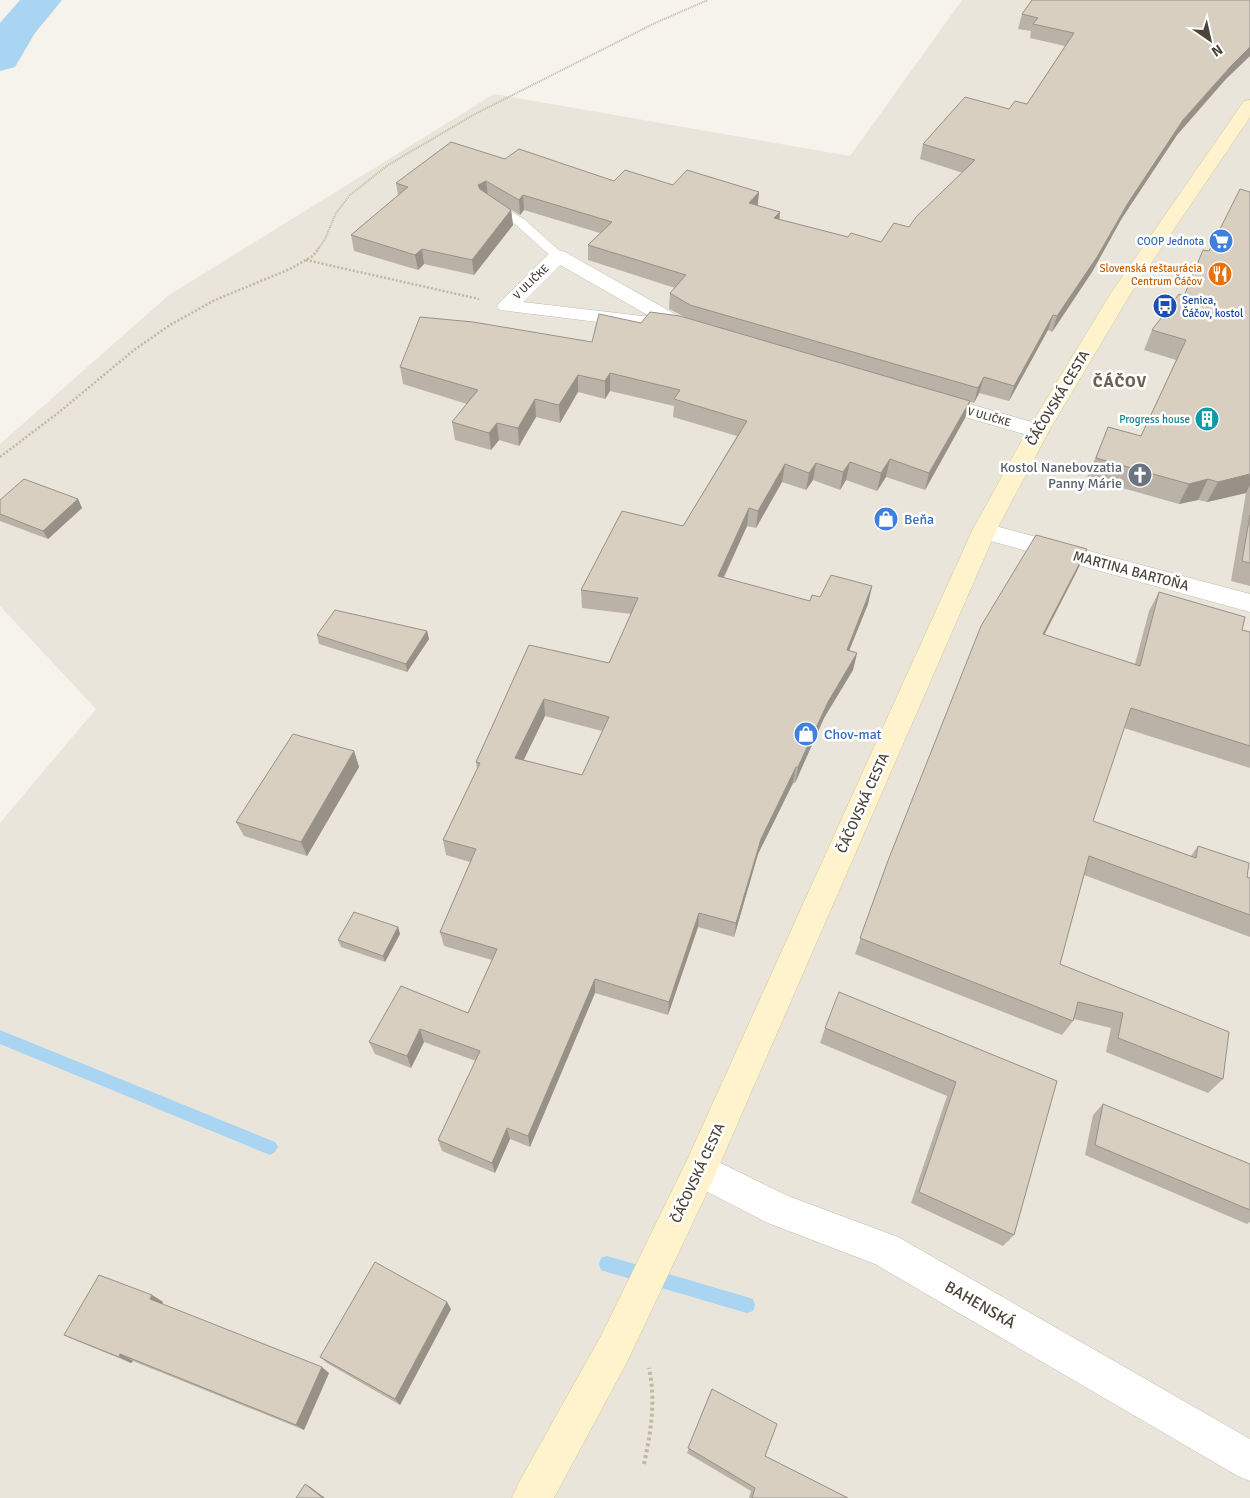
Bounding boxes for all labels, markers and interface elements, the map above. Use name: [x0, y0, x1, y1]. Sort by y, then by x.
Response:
north arrow: [1185, 15, 1235, 65]
text: N: [1208, 41, 1226, 60]
supermarket icon: COOP Jednota: [1208, 228, 1234, 254]
place label: COOP Jednota: [1137, 235, 1204, 248]
street label: V ULIČKE: [510, 261, 551, 302]
restaurant icon: Slovenská reštaurácia Centrum Čáčov: [1207, 261, 1233, 287]
place label: Slovenská reštaurácia Centrum Čáčov: [1100, 262, 1202, 288]
bus stop icon: Senica, Čáčov, kostol: [1152, 293, 1178, 319]
place label: Senica, Čáčov, kostol: [1182, 294, 1243, 320]
street label: ČÁČOVSKÁ CESTA: [1023, 347, 1093, 449]
district label: ČÁČOV: [1093, 372, 1147, 392]
street label: V ULIČKE: [966, 404, 1012, 429]
building icon: Progress house: [1194, 406, 1220, 432]
place label: Progress house: [1119, 413, 1190, 426]
place label: Kostol Nanebovzatia Panny Márie: [1000, 459, 1122, 492]
church icon: Kostol Nanebovzatia Panny Márie: [1127, 462, 1153, 488]
shop icon: Beňa: [873, 506, 899, 532]
place label: Beňa: [904, 511, 934, 528]
street label: MARTINA BARTOŇA: [1071, 547, 1191, 595]
shop icon: Chov-mat: [793, 721, 819, 747]
place label: Chov-mat: [824, 726, 882, 743]
street label: ČÁČOVSKÁ CESTA: [833, 750, 893, 856]
street label: ČÁČOVSKÁ CESTA: [667, 1120, 729, 1226]
street label: BAHENSKÁ: [941, 1277, 1019, 1333]

